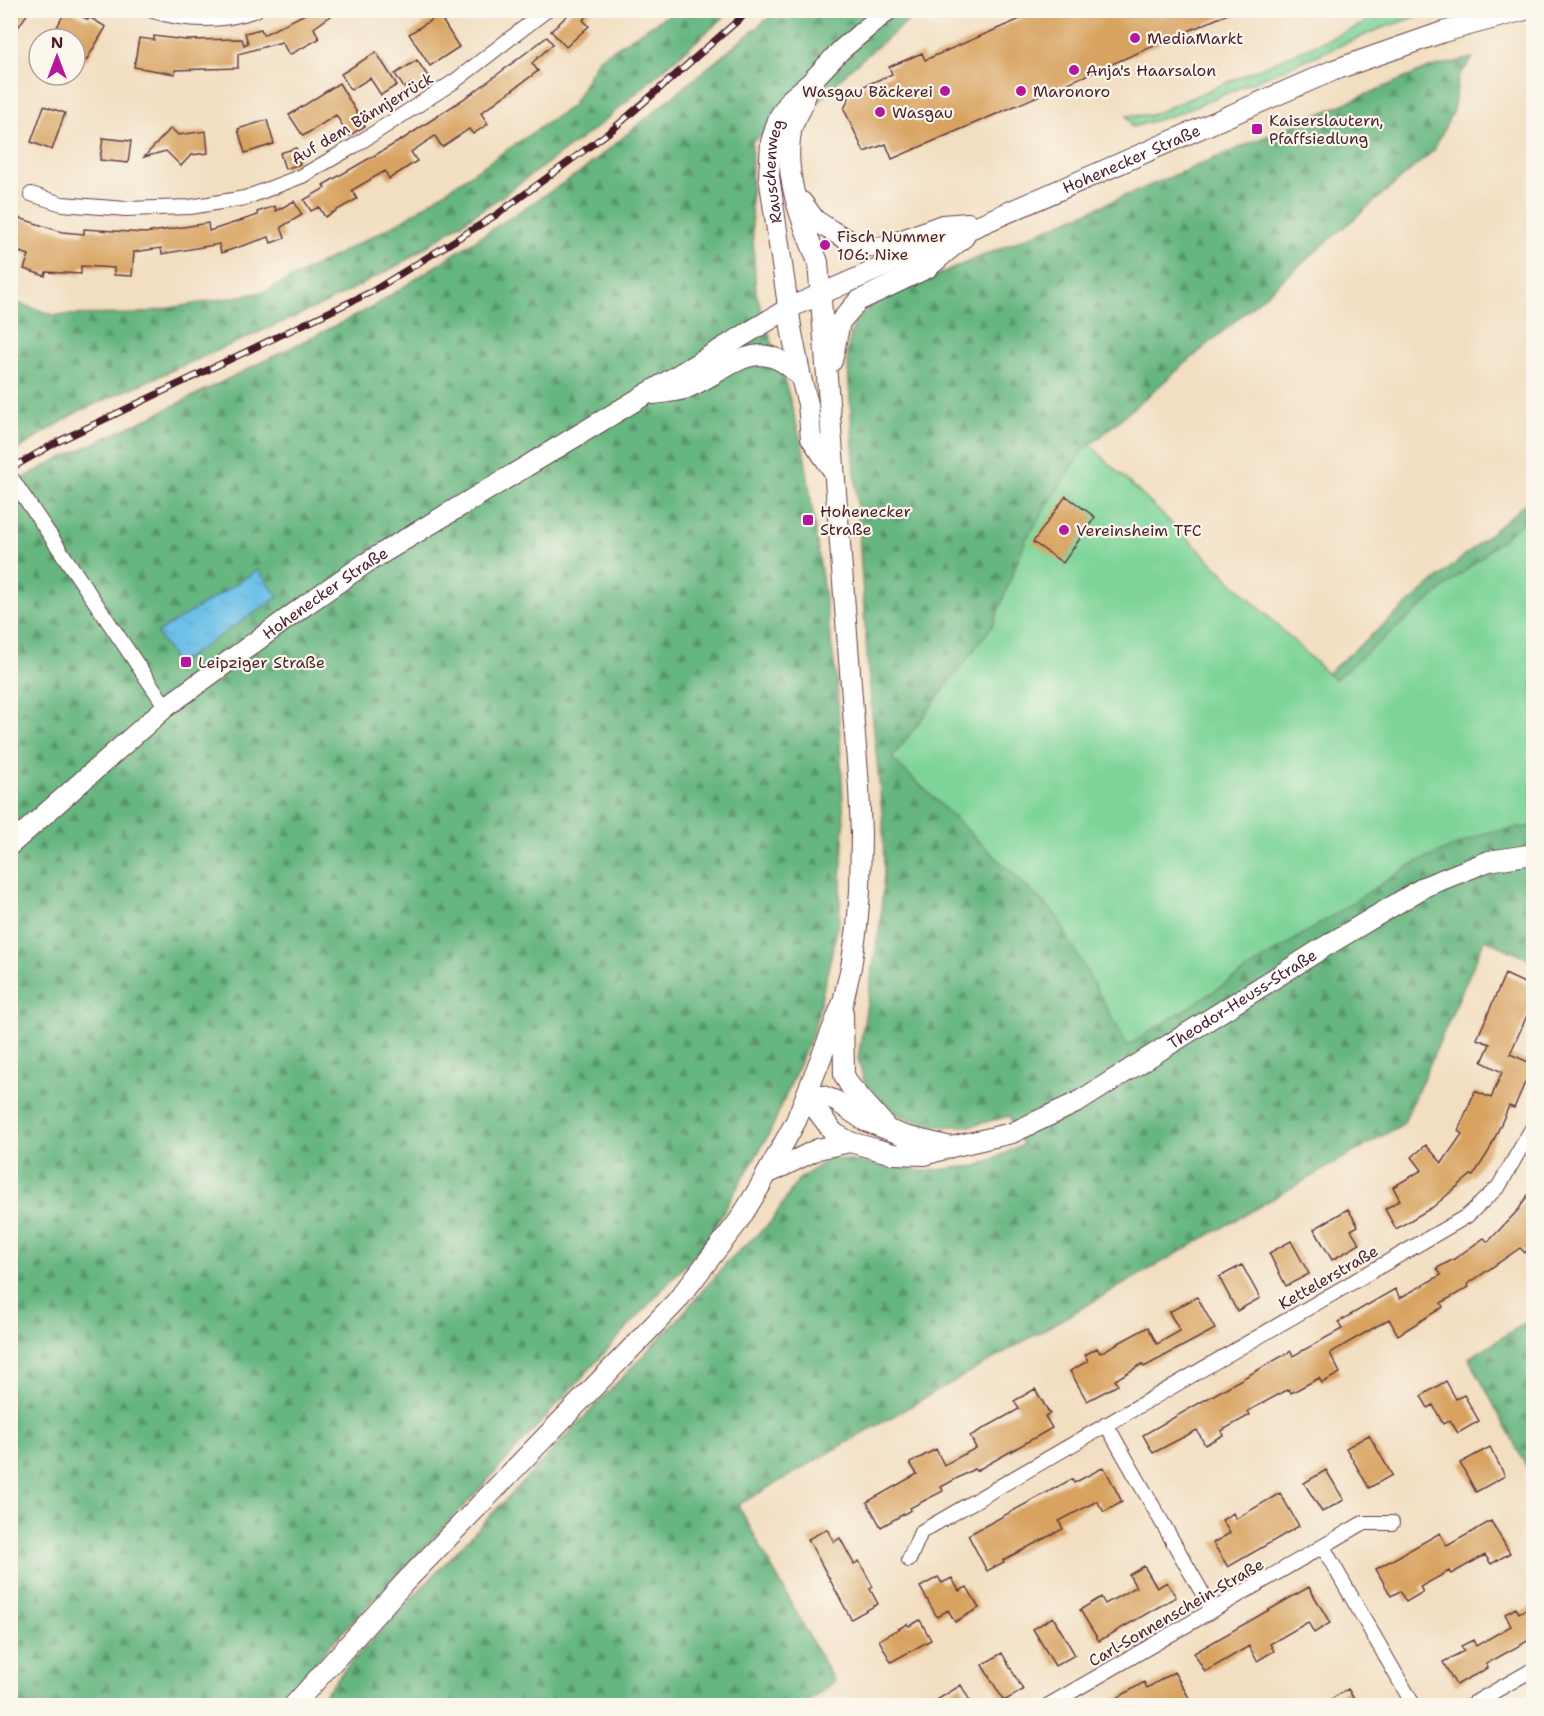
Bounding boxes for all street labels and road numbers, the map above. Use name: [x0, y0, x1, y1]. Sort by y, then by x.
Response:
street label: Auf dem Bännjerrück: [287, 68, 437, 169]
street label: Rauschenweg: [759, 116, 789, 225]
street label: Hohenecker Straße: [1059, 120, 1204, 198]
street label: Hohenecker Straße: [258, 542, 392, 644]
street label: Theodor-Heuss-Straße: [1164, 944, 1321, 1054]
street label: Kettelerstraße: [1275, 1240, 1382, 1314]
street label: Carl-Sonnenschein-Straße: [1085, 1554, 1268, 1671]

